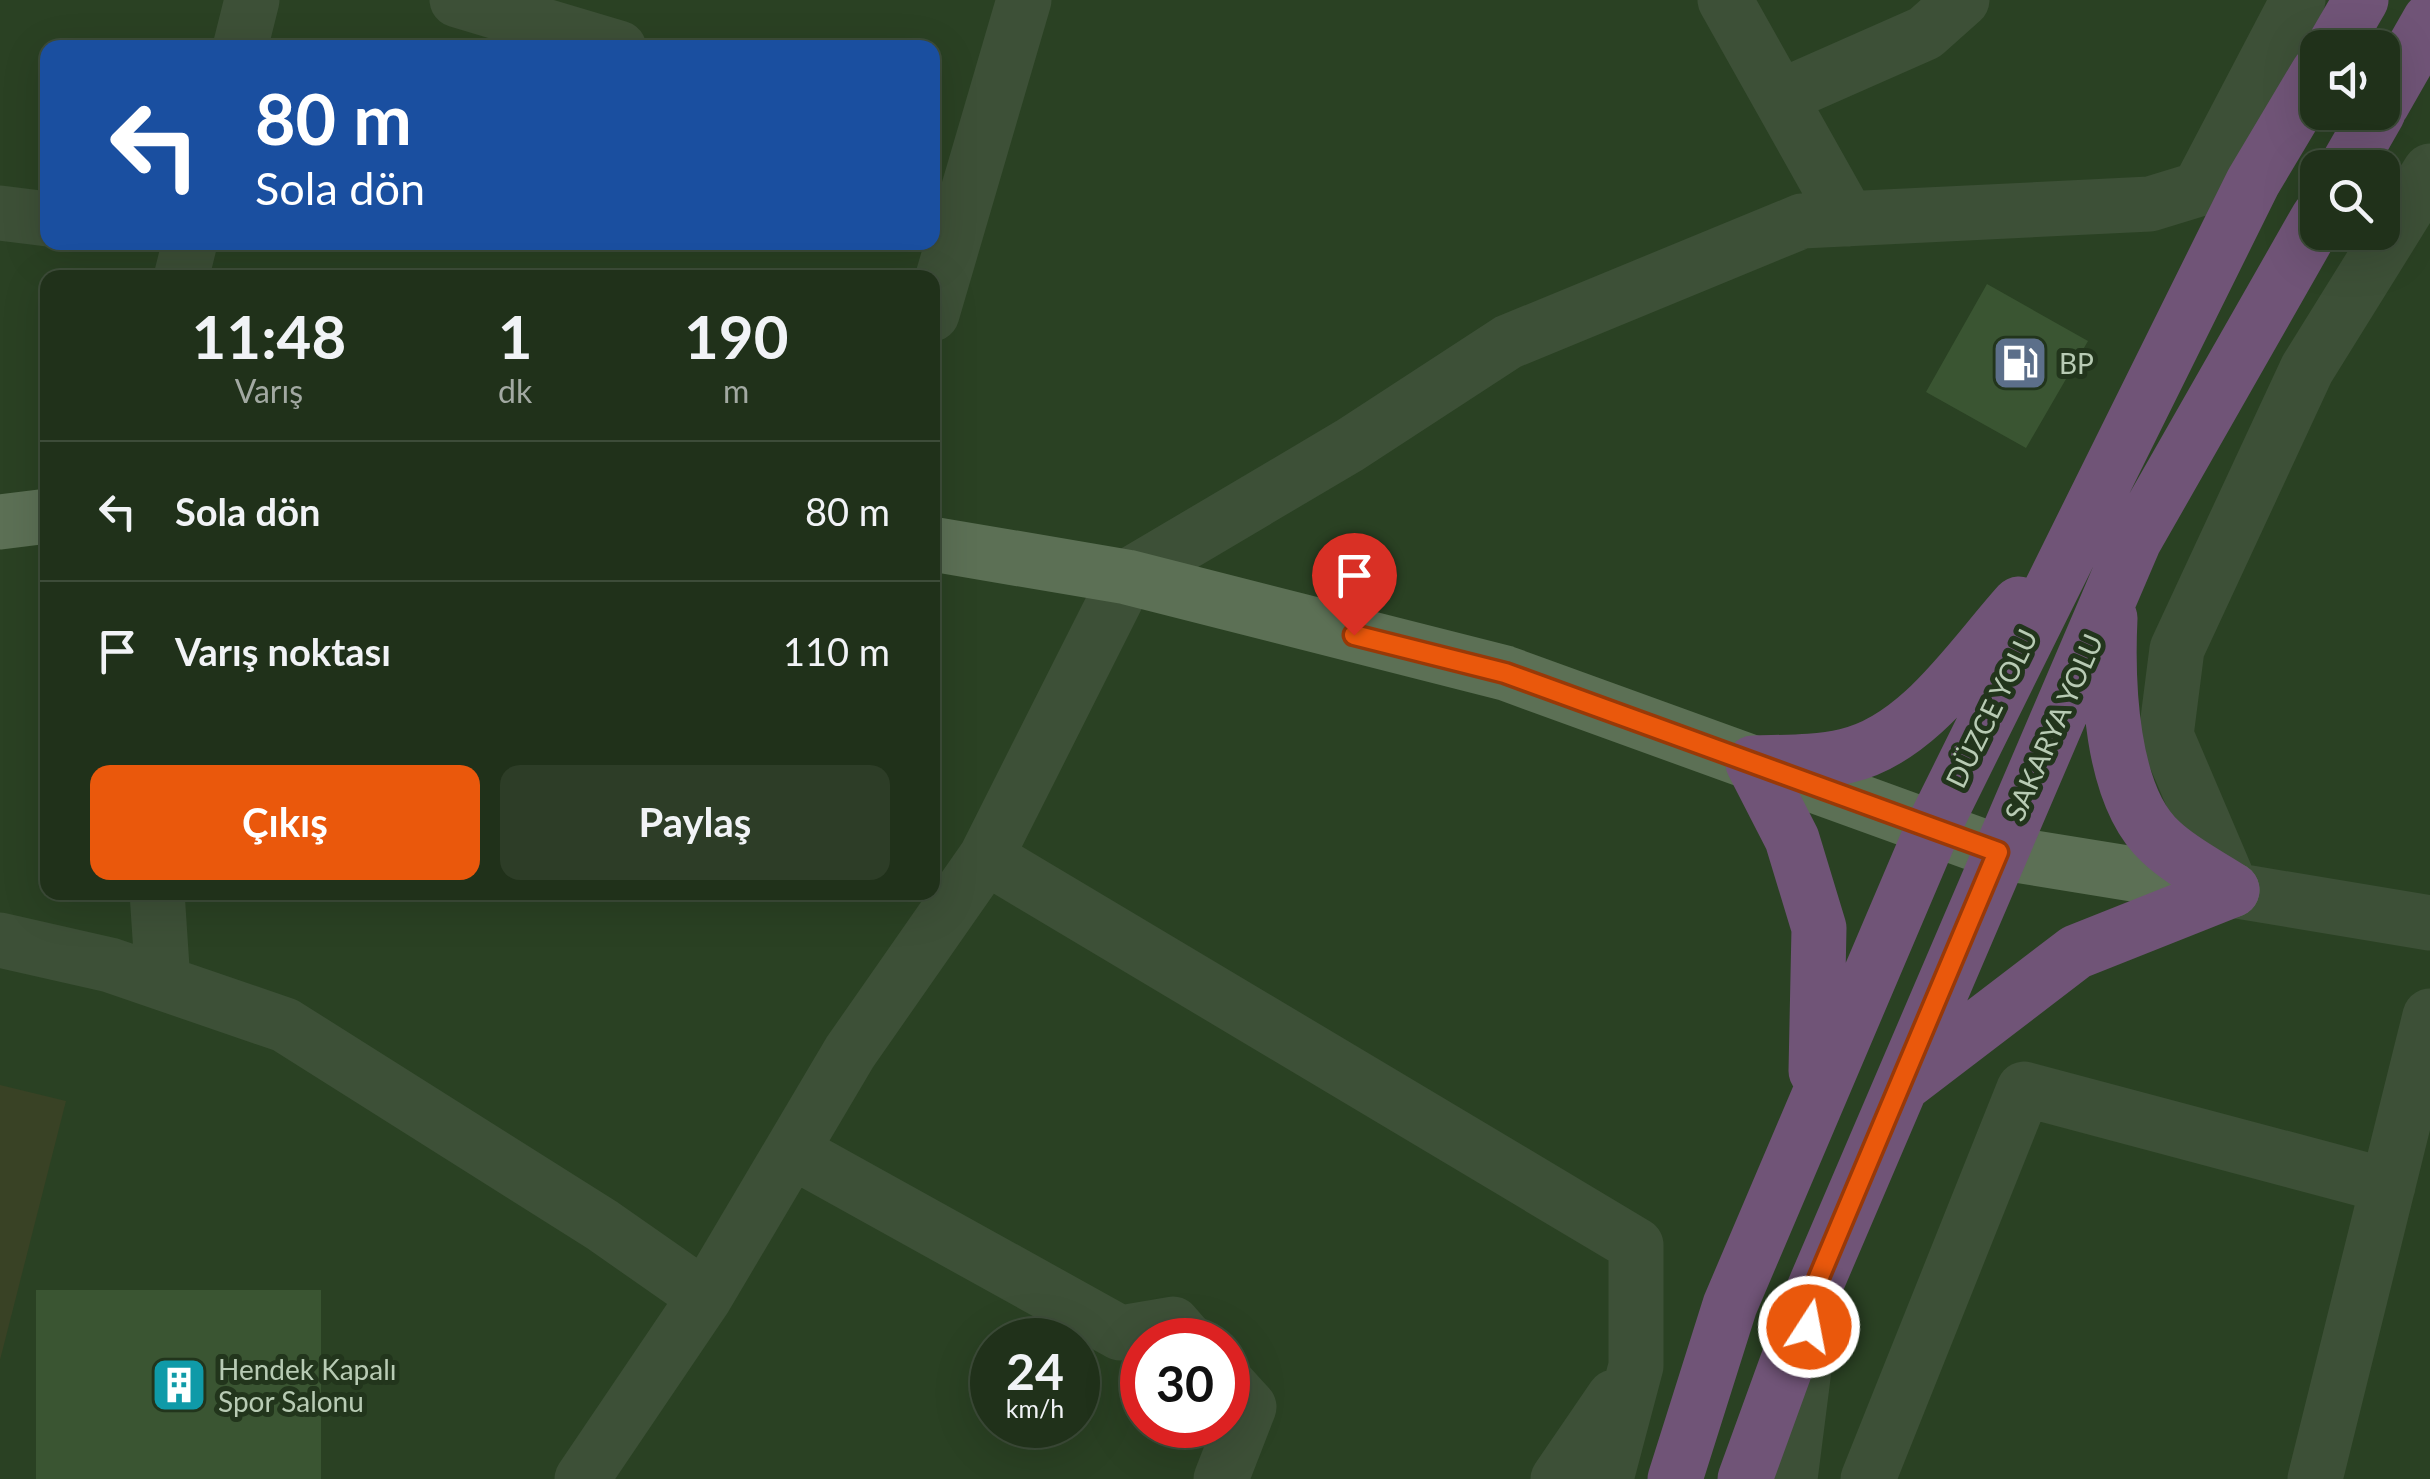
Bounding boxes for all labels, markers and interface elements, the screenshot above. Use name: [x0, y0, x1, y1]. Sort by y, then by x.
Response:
map controls: [2300, 30, 2400, 250]
button: sound: [2300, 30, 2400, 130]
text: 80 m: [255, 76, 412, 160]
icon: left: [90, 80, 220, 210]
button: search: [2300, 150, 2400, 250]
text: Sola dön: [255, 161, 425, 215]
text: 11:48: [192, 300, 346, 372]
text: 1: [498, 300, 533, 372]
text: 190: [684, 300, 788, 372]
fuel station icon: BP: [1990, 333, 2050, 393]
place label: BP: [2059, 346, 2094, 380]
text: Varış: [235, 371, 303, 410]
text: dk: [498, 371, 532, 410]
text: m: [723, 371, 749, 410]
icon: left: [90, 484, 145, 539]
text: Sola dön: [175, 488, 320, 534]
text: 80 m: [805, 488, 890, 534]
pin: [1312, 533, 1397, 636]
icon: arrive: [1327, 548, 1382, 603]
street label: DÜZCE YOLU: [1938, 623, 2044, 793]
icon: arrive: [90, 624, 145, 679]
text: Varış noktası: [175, 628, 391, 674]
text: 110 m: [783, 628, 890, 674]
street label: SAKARYA YOLU: [1997, 628, 2109, 826]
button: Çıkış: [90, 765, 480, 880]
button: Paylaş: [500, 765, 890, 880]
position arrow: [1757, 1275, 1861, 1379]
speed limit sign: 30: [1120, 1318, 1250, 1448]
text: 24: [1006, 1341, 1064, 1401]
place label: Hendek Kapalı Spor Salonu: [218, 1352, 397, 1418]
building icon: Hendek Kapalı Spor Salonu: [149, 1355, 209, 1415]
text: km/h: [1006, 1393, 1064, 1423]

